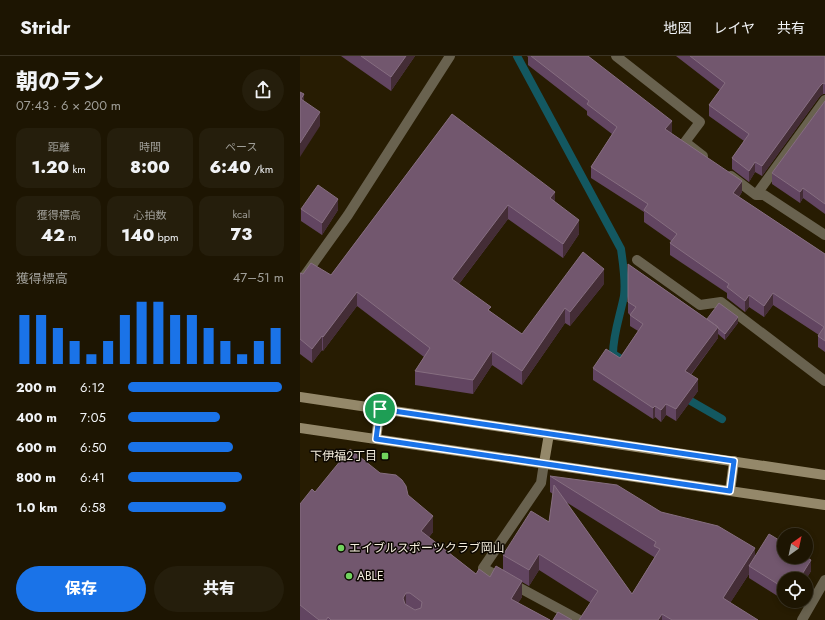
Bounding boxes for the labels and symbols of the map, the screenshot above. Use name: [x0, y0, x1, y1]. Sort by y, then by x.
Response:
pin: [363, 392, 397, 426]
place label: 下伊福2丁目: [310, 447, 377, 465]
marker: 下伊福2丁目: [380, 451, 390, 461]
north arrow: [777, 528, 813, 564]
place label: エイブルスポーツクラブ岡山: [349, 539, 505, 557]
marker: エイブルスポーツクラブ岡山: [336, 543, 346, 553]
place label: ABLE: [357, 567, 384, 585]
marker: ABLE: [344, 571, 354, 581]

